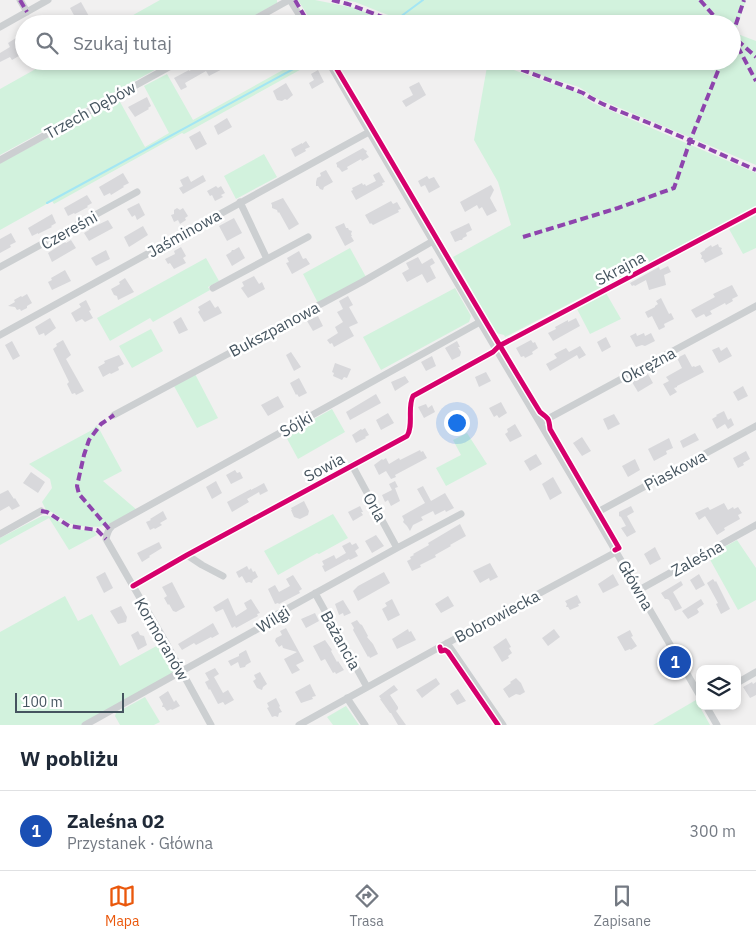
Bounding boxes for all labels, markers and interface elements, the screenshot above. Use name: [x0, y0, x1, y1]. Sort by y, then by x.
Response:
search box: [15, 15, 741, 70]
icon: search: [33, 29, 61, 57]
text: Szukaj tutaj: [73, 31, 172, 55]
street label: Trzech Dębów: [41, 77, 139, 143]
street label: Jaśminowa: [144, 204, 225, 261]
street label: Czereśni: [37, 206, 101, 254]
street label: Skrajna: [592, 246, 649, 289]
street label: Bukszpanowa: [225, 297, 323, 361]
street label: Okrężna: [617, 342, 679, 388]
street label: Sójki: [276, 407, 316, 441]
your location: [444, 410, 470, 436]
street label: Piaskowa: [640, 445, 710, 495]
street label: Sowia: [300, 448, 348, 486]
street label: Orla: [359, 489, 391, 525]
street label: Zaleśna: [667, 535, 727, 580]
street label: Główna: [614, 556, 658, 614]
street label: Bobrowiecka: [451, 585, 543, 647]
street label: Kormoranów: [130, 594, 194, 684]
street label: Wilgi: [253, 601, 293, 637]
street label: Bażancia: [317, 607, 366, 674]
pin: 1: [659, 643, 691, 681]
map controls: [696, 665, 741, 710]
button: layers: [696, 665, 741, 710]
scale bar: [15, 690, 124, 713]
text: 100 m: [22, 693, 63, 711]
text: W pobliżu: [20, 744, 119, 772]
text: Zaleśna 02: [67, 809, 165, 833]
text: 1: [31, 821, 41, 841]
text: 300 m: [689, 821, 736, 841]
text: Przystanek · Główna: [67, 833, 213, 853]
tab: Mapa: [105, 882, 139, 930]
tab: Trasa: [350, 882, 384, 930]
tab: Zapisane: [594, 882, 651, 930]

